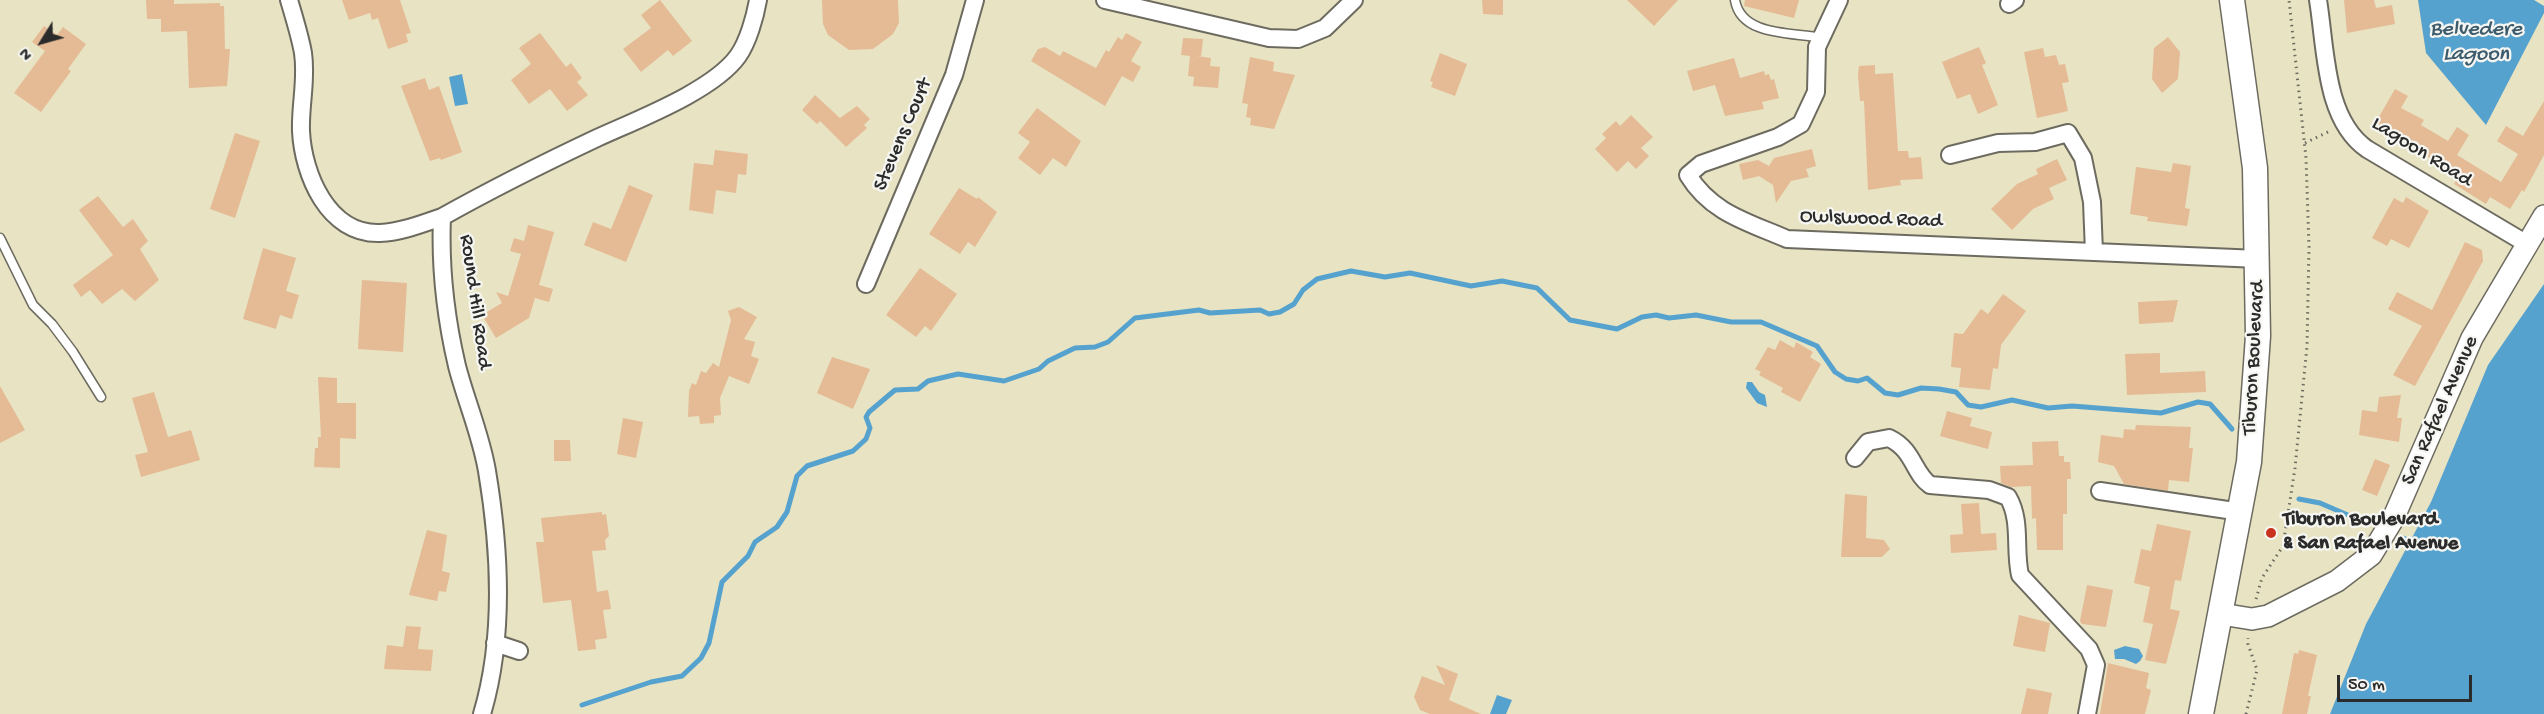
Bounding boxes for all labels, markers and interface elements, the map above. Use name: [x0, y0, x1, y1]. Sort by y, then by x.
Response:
north arrow: [12, 12, 72, 72]
water label: Belvedere Lagoon: [2430, 18, 2522, 70]
text: N: [16, 43, 38, 63]
street label: Stevens Court: [869, 75, 939, 195]
street label: Lagoon Road: [2366, 112, 2476, 194]
street label: Owlswood Road: [1799, 205, 1943, 235]
street label: Round Hill Road: [452, 233, 496, 371]
street label: Tiburon Boulevard: [2238, 280, 2272, 436]
street label: San Rafael Avenue: [2397, 332, 2485, 490]
place label: Tiburon Boulevard & San Rafael Avenue: [2283, 508, 2458, 558]
marker: Tiburon Boulevard & San Rafael Avenue: [2264, 526, 2278, 540]
scale bar: [2340, 663, 2475, 701]
text: 50 m: [2348, 675, 2385, 696]

